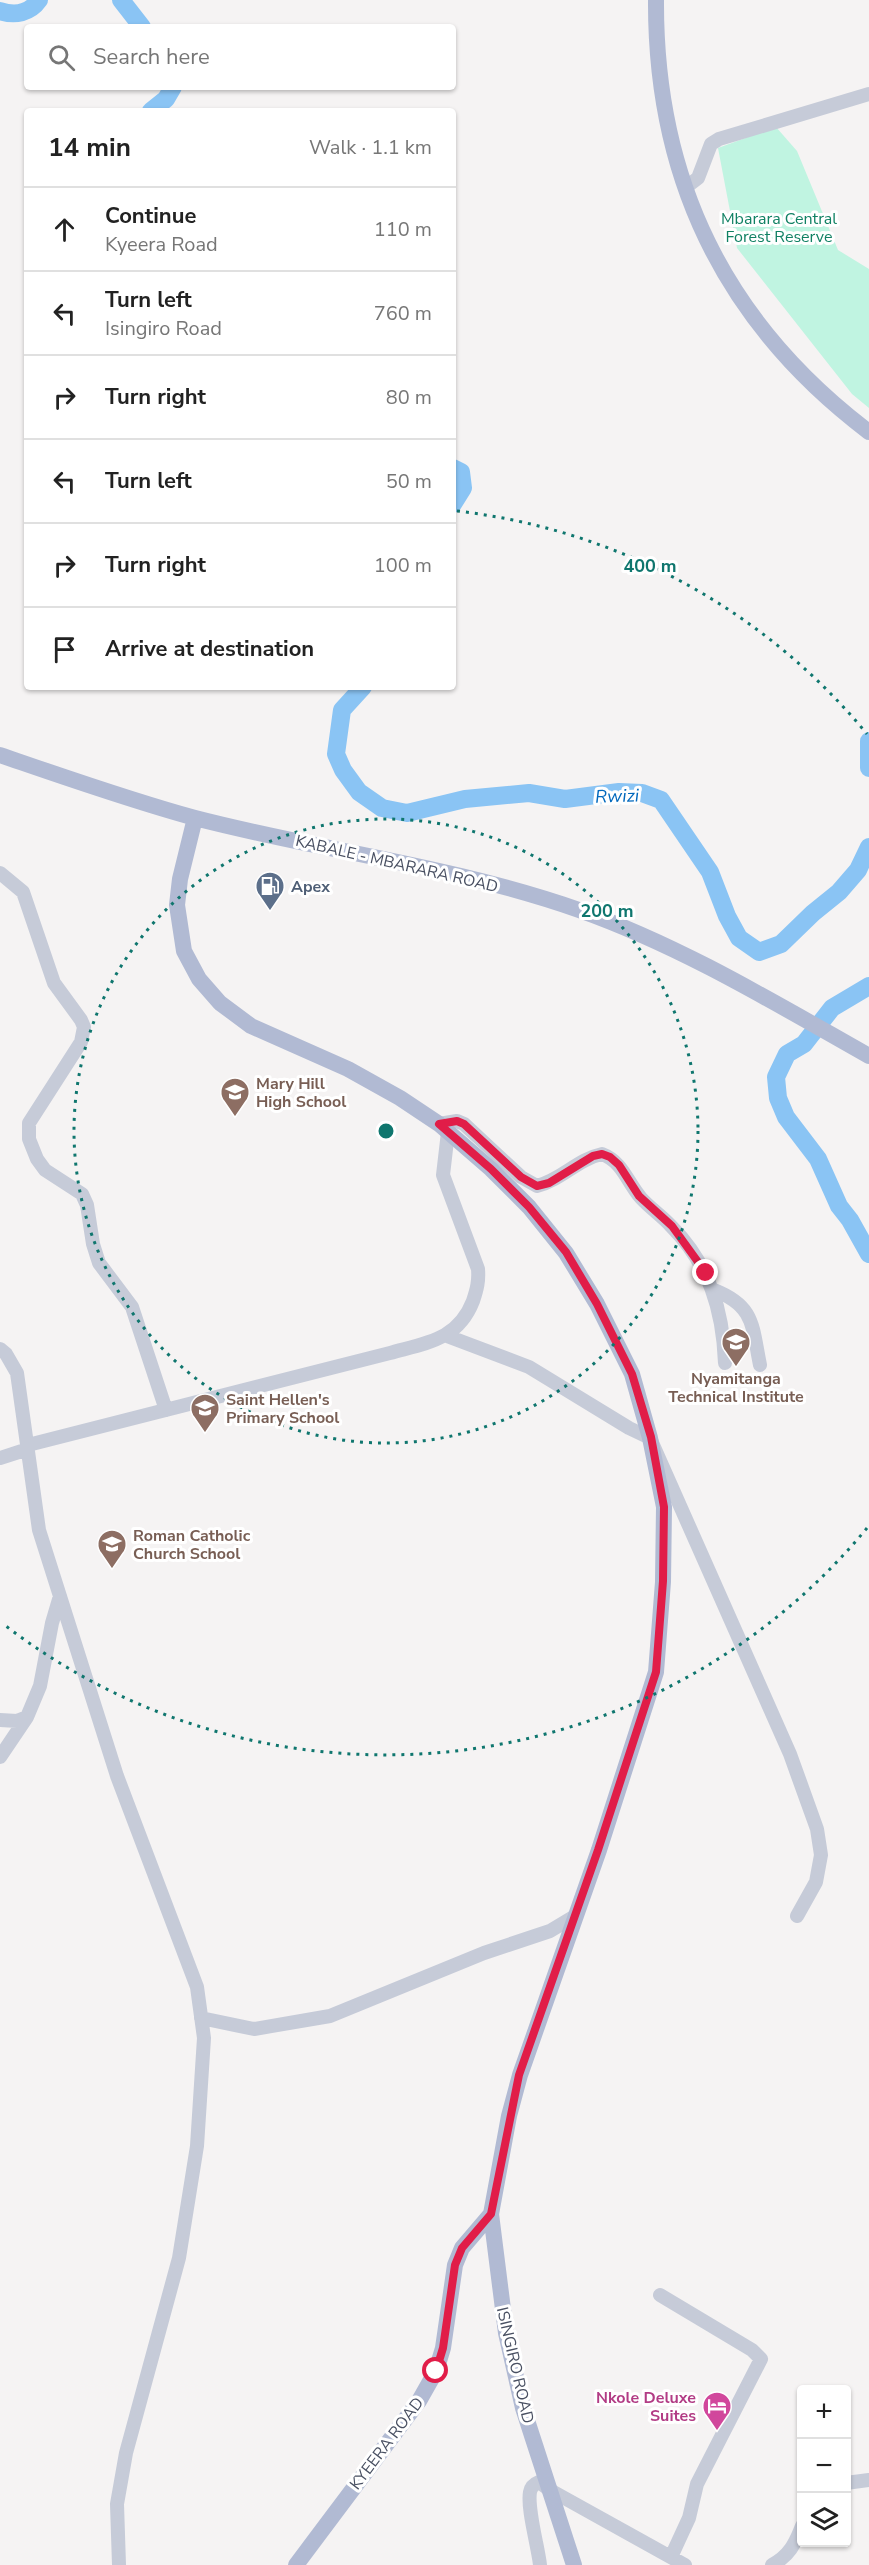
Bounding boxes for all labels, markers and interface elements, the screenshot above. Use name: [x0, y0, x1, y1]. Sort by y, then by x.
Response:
search box: [24, 24, 456, 90]
icon: search: [45, 41, 78, 74]
text: Search here: [93, 42, 210, 72]
text: 14 min: [48, 130, 131, 165]
text: Walk · 1.1 km: [309, 134, 432, 161]
text: Continue: [105, 201, 196, 231]
park label: Mbarara Central Forest Reserve: [721, 208, 837, 248]
icon: ahead: [48, 213, 81, 246]
text: 110 m: [374, 216, 432, 243]
text: Kyeera Road: [105, 231, 218, 258]
text: Turn left: [105, 285, 192, 315]
icon: left: [48, 297, 81, 330]
text: 760 m: [374, 300, 432, 327]
text: Isingiro Road: [105, 315, 222, 342]
icon: right: [48, 381, 81, 414]
text: Turn right: [105, 382, 206, 412]
text: 80 m: [386, 384, 432, 411]
icon: left: [48, 465, 81, 498]
text: Turn left: [105, 466, 192, 496]
text: 50 m: [386, 468, 432, 495]
icon: right: [48, 549, 81, 582]
text: Turn right: [105, 550, 206, 580]
text: 100 m: [374, 552, 432, 579]
text: 400 m: [623, 554, 677, 578]
icon: arrive: [48, 633, 81, 666]
text: Arrive at destination: [105, 634, 314, 664]
water label: Rwizi: [595, 783, 640, 809]
street label: KABALE - MBARARA ROAD: [293, 830, 500, 898]
fuel station icon: Apex: [254, 870, 286, 912]
place label: Apex: [291, 876, 330, 898]
text: 200 m: [580, 899, 634, 923]
place label: Mary Hill High School: [256, 1073, 346, 1113]
school or university icon: Mary Hill High School: [219, 1076, 251, 1118]
centre of rings: [376, 1121, 396, 1141]
route end: [692, 1259, 718, 1285]
school or university icon: Nyamitanga Technical Institute: [720, 1326, 752, 1368]
place label: Nyamitanga Technical Institute: [668, 1368, 804, 1408]
place label: Saint Hellen's Primary School: [226, 1389, 339, 1429]
school or university icon: Saint Hellen's Primary School: [189, 1392, 221, 1434]
place label: Roman Catholic Church School: [133, 1525, 251, 1565]
school or university icon: Roman Catholic Church School: [96, 1528, 128, 1570]
street label: ISINGIRO ROAD: [491, 2305, 539, 2426]
route start: [422, 2357, 448, 2383]
map controls: [797, 2385, 851, 2547]
button: +: [797, 2385, 851, 2439]
place label: Nkole Deluxe Suites: [596, 2387, 696, 2427]
hotel icon: Nkole Deluxe Suites: [701, 2390, 733, 2432]
street label: KYEERA ROAD: [345, 2393, 429, 2494]
button: −: [797, 2439, 851, 2493]
button: layers: [797, 2493, 851, 2547]

